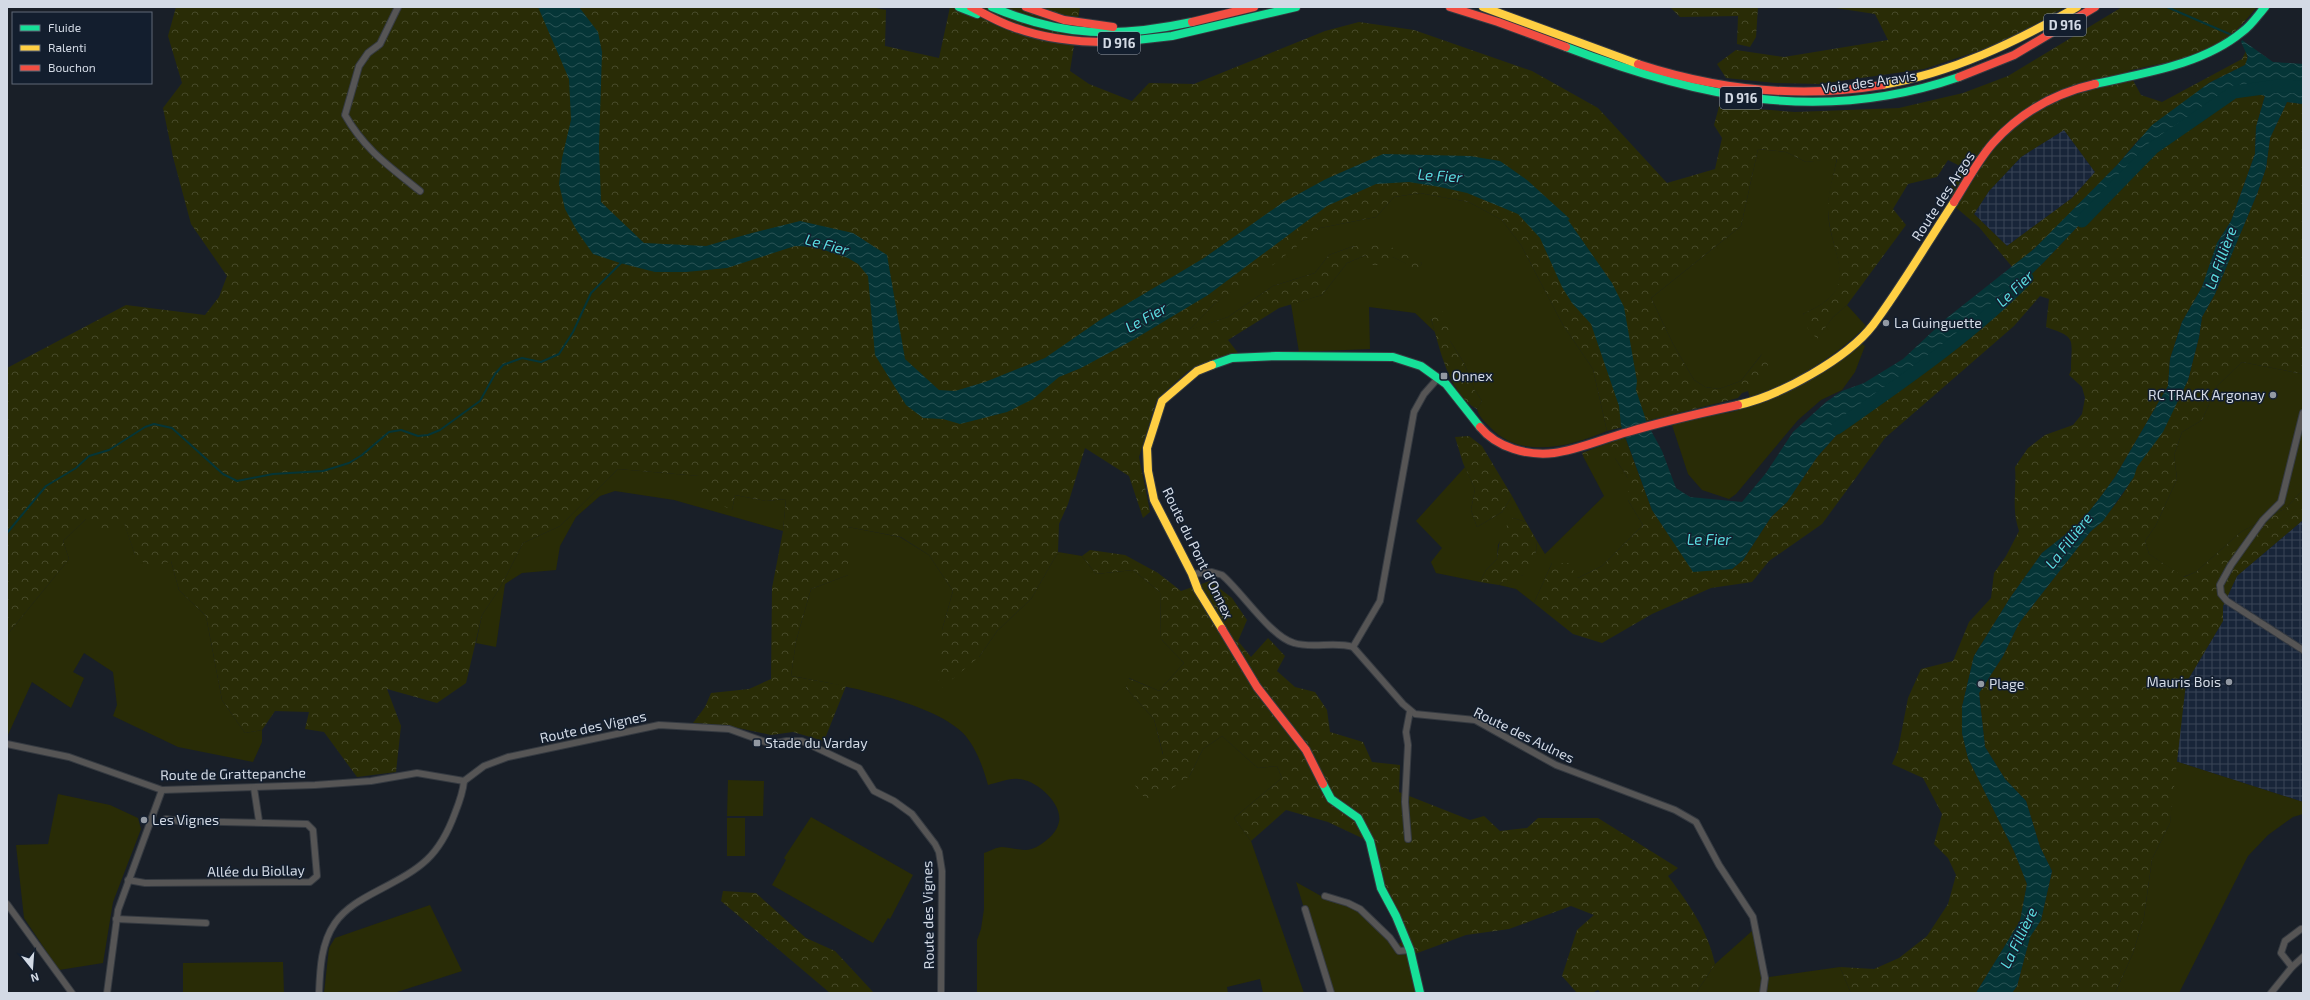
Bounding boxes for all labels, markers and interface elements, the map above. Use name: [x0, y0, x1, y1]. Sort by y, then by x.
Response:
legend: [12, 12, 152, 84]
road number: D 916: [2044, 14, 2086, 36]
text: Fluide: [48, 20, 81, 34]
road number: D 916: [1098, 32, 1140, 54]
text: Ralenti: [48, 40, 87, 54]
text: Bouchon: [48, 60, 96, 74]
street label: Voie des Aravis: [1820, 66, 1917, 97]
road number: D 916: [1720, 87, 1762, 109]
street label: Route des Argos: [1907, 148, 1978, 244]
water label: Le Fier: [1417, 164, 1464, 186]
water label: La Fillière: [2200, 224, 2240, 292]
water label: Le Fier: [803, 230, 852, 259]
water label: Le Fier: [1992, 266, 2037, 310]
water label: Le Fier: [1122, 298, 1170, 336]
place label: La Guinguette: [1894, 314, 1982, 331]
marker: La Guinguette: [1881, 318, 1891, 328]
place label: Onnex: [1452, 367, 1493, 384]
marker: Onnex: [1439, 371, 1449, 381]
place label: RC TRACK Argonay: [2148, 386, 2266, 403]
marker: RC TRACK Argonay: [2268, 390, 2278, 400]
street label: Route du Pont d'Onnex: [1159, 484, 1238, 622]
water label: La Fillière: [2041, 509, 2096, 572]
water label: Le Fier: [1687, 530, 1732, 548]
place label: Mauris Bois: [2147, 673, 2221, 690]
place label: Plage: [1989, 675, 2024, 692]
marker: Mauris Bois: [2224, 677, 2234, 687]
marker: Plage: [1976, 679, 1986, 689]
street label: Route des Aulnes: [1471, 703, 1577, 766]
street label: Route des Vignes: [538, 707, 648, 746]
place label: Stade du Varday: [765, 734, 868, 751]
marker: Stade du Varday: [752, 738, 762, 748]
street label: Route de Grattepanche: [160, 764, 306, 783]
place label: Les Vignes: [152, 811, 219, 828]
marker: Les Vignes: [139, 815, 149, 825]
street label: Allée du Biollay: [207, 861, 306, 880]
street label: Route des Vignes: [918, 861, 937, 969]
water label: La Fillière: [1996, 904, 2041, 971]
north arrow: [12, 948, 52, 988]
text: N: [29, 971, 41, 985]

